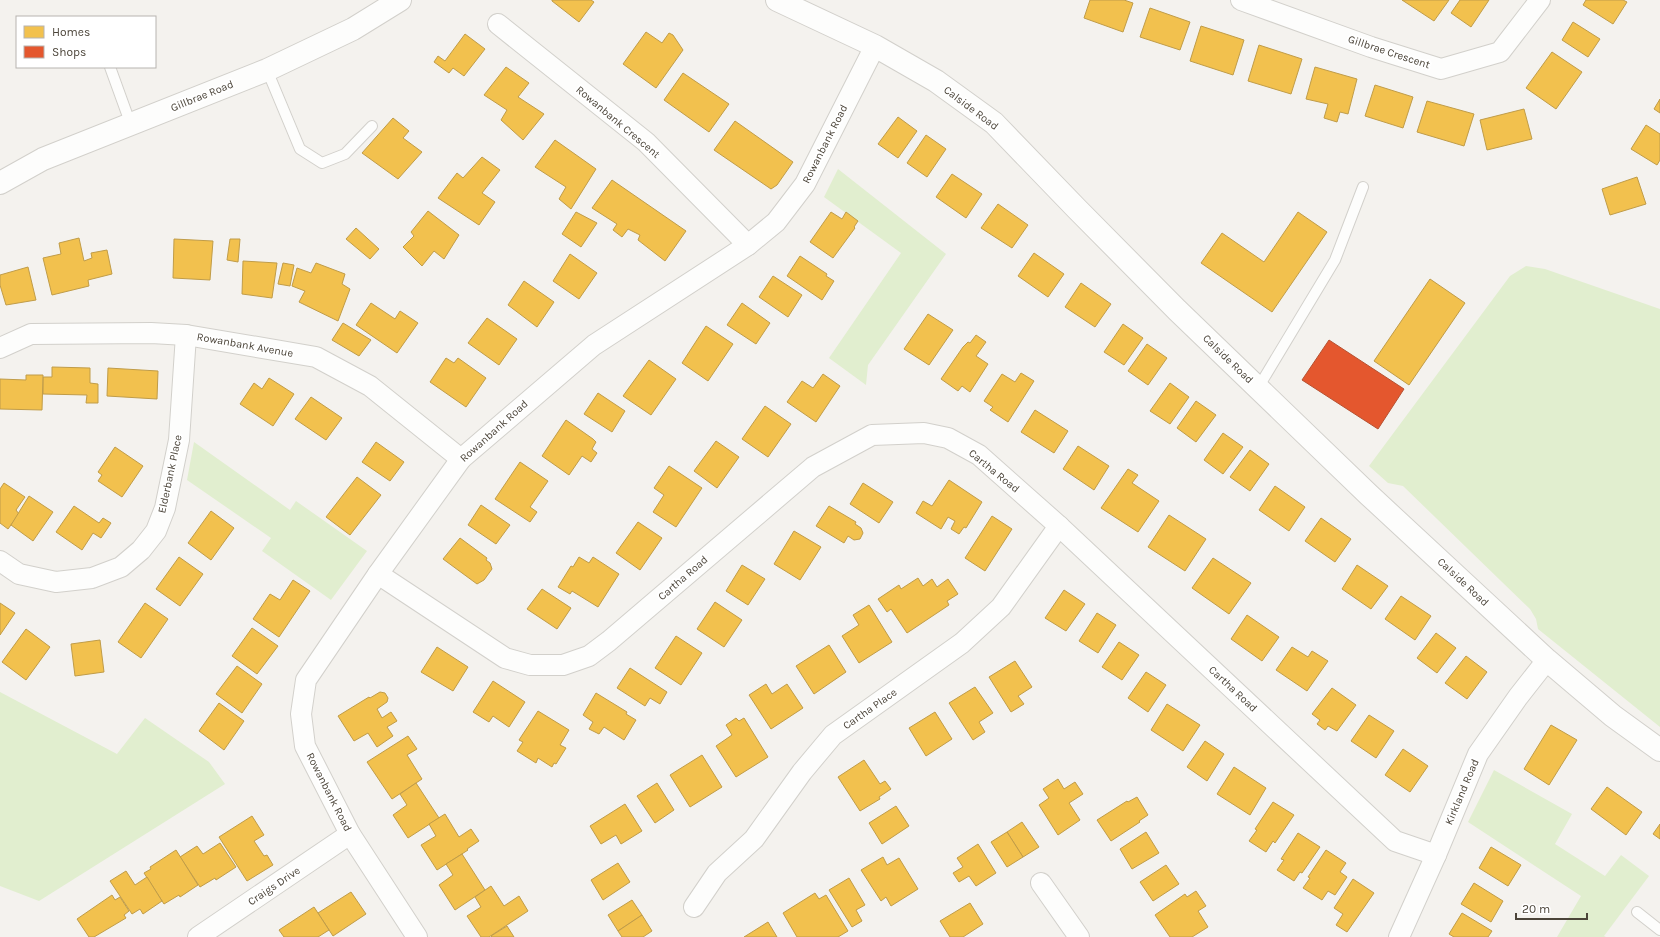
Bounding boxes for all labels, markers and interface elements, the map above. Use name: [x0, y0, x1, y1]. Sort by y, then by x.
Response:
legend: [16, 16, 156, 68]
text: Homes: [52, 25, 90, 39]
street label: Gillbrae Crescent: [1346, 33, 1432, 71]
text: Shops: [52, 45, 86, 59]
street label: Gillbrae Road: [169, 77, 235, 115]
street label: Rowanbank Crescent: [573, 83, 663, 161]
street label: Calside Road: [941, 83, 1001, 133]
street label: Rowanbank Road: [800, 102, 850, 186]
street label: Rowanbank Avenue: [196, 330, 295, 360]
street label: Calside Road: [1200, 332, 1256, 386]
street label: Rowanbank Road: [457, 397, 531, 465]
street label: Elderbank Place: [155, 433, 185, 514]
street label: Cartha Road: [966, 447, 1022, 495]
street label: Cartha Road: [656, 553, 710, 603]
street label: Calside Road: [1435, 555, 1491, 609]
street label: Cartha Road: [1206, 663, 1260, 715]
street label: Cartha Place: [841, 685, 900, 732]
street label: Rowanbank Road: [304, 750, 354, 834]
street label: Kirkland Road: [1442, 757, 1482, 827]
street label: Craigs Drive: [245, 864, 303, 908]
scale bar: [1516, 895, 1587, 921]
text: 20 m: [1522, 902, 1550, 916]

